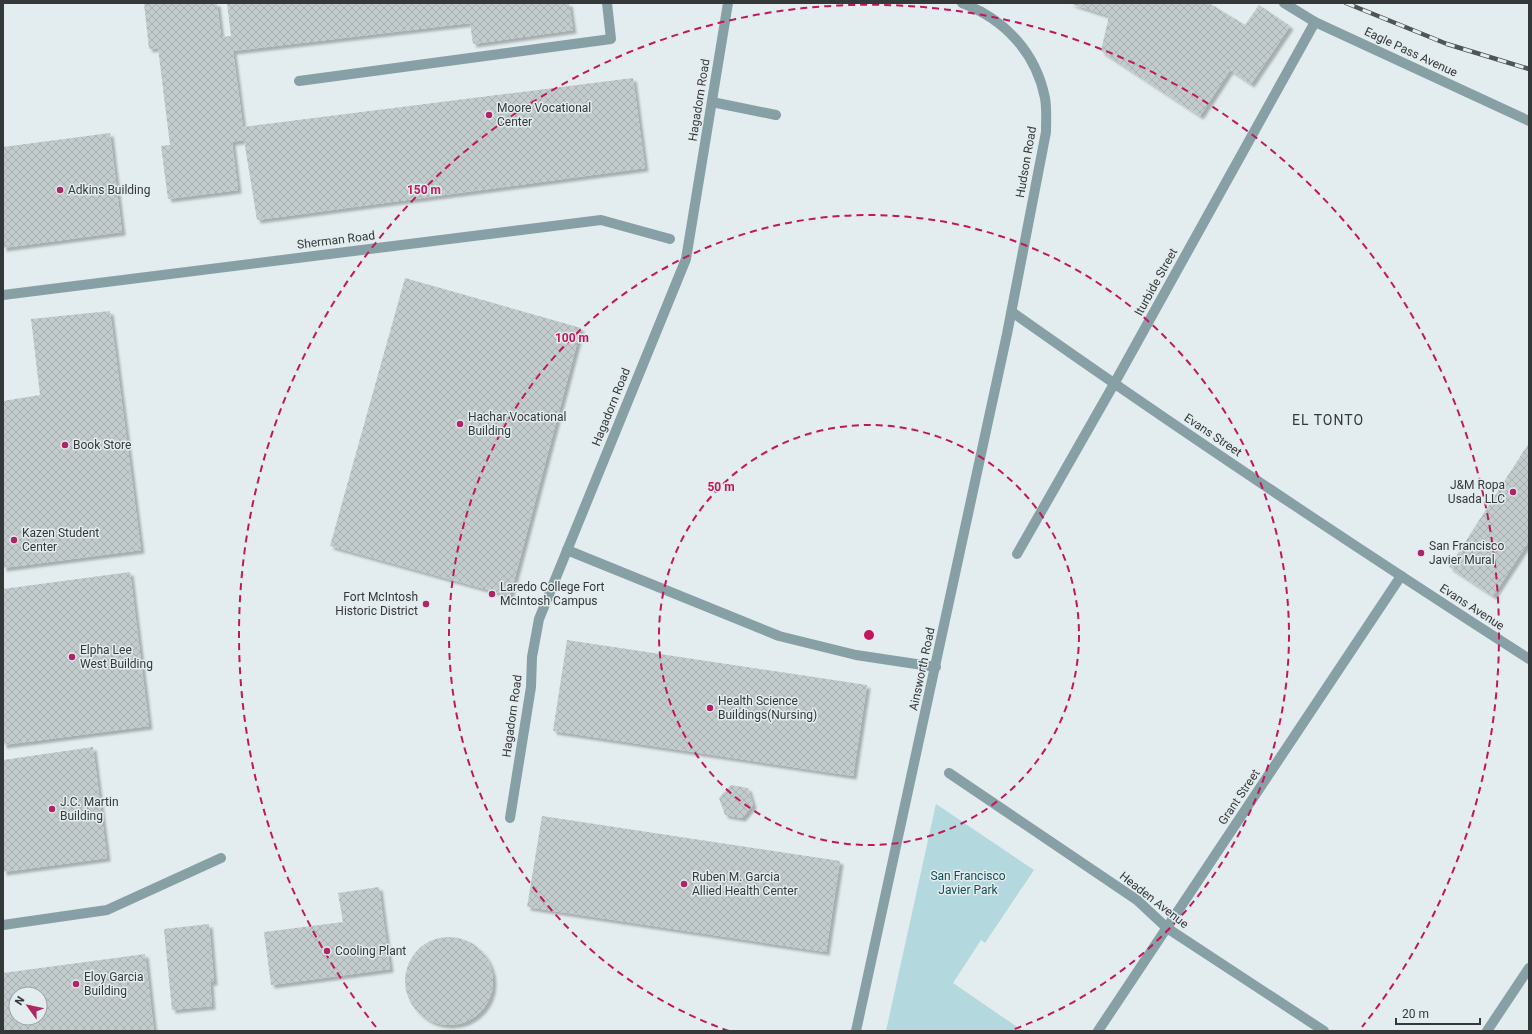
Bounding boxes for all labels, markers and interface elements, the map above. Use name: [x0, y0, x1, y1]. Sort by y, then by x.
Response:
street label: Eagle Pass Avenue: [1362, 24, 1460, 80]
street label: Hagadorn Road: [686, 58, 712, 142]
place label: Moore Vocational Center: [497, 101, 591, 129]
marker: Moore Vocational Center: [484, 110, 494, 120]
street label: Hudson Road: [1013, 125, 1039, 199]
place label: Adkins Building: [68, 183, 150, 197]
text: 150 m: [407, 183, 441, 197]
marker: Adkins Building: [55, 185, 65, 195]
street label: Sherman Road: [296, 228, 376, 252]
street label: Iturbide Street: [1132, 246, 1180, 318]
text: 100 m: [555, 331, 589, 345]
street label: Hagadorn Road: [589, 366, 633, 448]
place label: Hachar Vocational Building: [468, 410, 566, 438]
street label: Evans Street: [1182, 411, 1244, 459]
district label: EL TONTO: [1292, 412, 1364, 428]
marker: Hachar Vocational Building: [455, 419, 465, 429]
place label: Book Store: [73, 438, 131, 452]
marker: Book Store: [60, 440, 70, 450]
place label: J&M Ropa Usada LLC: [1448, 478, 1505, 506]
text: 50 m: [707, 480, 735, 494]
marker: J&M Ropa Usada LLC: [1508, 487, 1518, 497]
place label: Kazen Student Center: [22, 526, 99, 554]
marker: Kazen Student Center: [9, 535, 19, 545]
place label: San Francisco Javier Mural: [1429, 539, 1504, 567]
marker: San Francisco Javier Mural: [1416, 548, 1426, 558]
place label: Laredo College Fort McIntosh Campus: [500, 580, 605, 608]
street label: Evans Avenue: [1437, 581, 1507, 633]
marker: Laredo College Fort McIntosh Campus: [487, 589, 497, 599]
place label: Fort McIntosh Historic District: [335, 590, 418, 618]
marker: Fort McIntosh Historic District: [421, 599, 431, 609]
street label: Ainsworth Road: [906, 626, 938, 712]
centre of rings: [862, 628, 876, 642]
place label: Elpha Lee West Building: [80, 643, 153, 671]
marker: Elpha Lee West Building: [67, 652, 77, 662]
street label: Hagadorn Road: [499, 674, 525, 758]
place label: Health Science Buildings(Nursing): [718, 694, 817, 722]
marker: Health Science Buildings(Nursing): [705, 703, 715, 713]
street label: Grant Street: [1215, 767, 1263, 827]
place label: J.C. Martin Building: [60, 795, 119, 823]
marker: J.C. Martin Building: [47, 804, 57, 814]
park label: San Francisco Javier Park: [930, 869, 1006, 897]
street label: Headen Avenue: [1117, 869, 1191, 931]
place label: Ruben M. Garcia Allied Health Center: [692, 870, 798, 898]
marker: Ruben M. Garcia Allied Health Center: [679, 879, 689, 889]
place label: Cooling Plant: [335, 944, 406, 958]
marker: Cooling Plant: [322, 946, 332, 956]
place label: Eloy Garcia Building: [84, 970, 144, 998]
marker: Eloy Garcia Building: [71, 979, 81, 989]
north arrow: [8, 986, 48, 1026]
text: N: [12, 994, 28, 1008]
scale bar: [1396, 1000, 1480, 1026]
text: 20 m: [1402, 1007, 1429, 1021]

